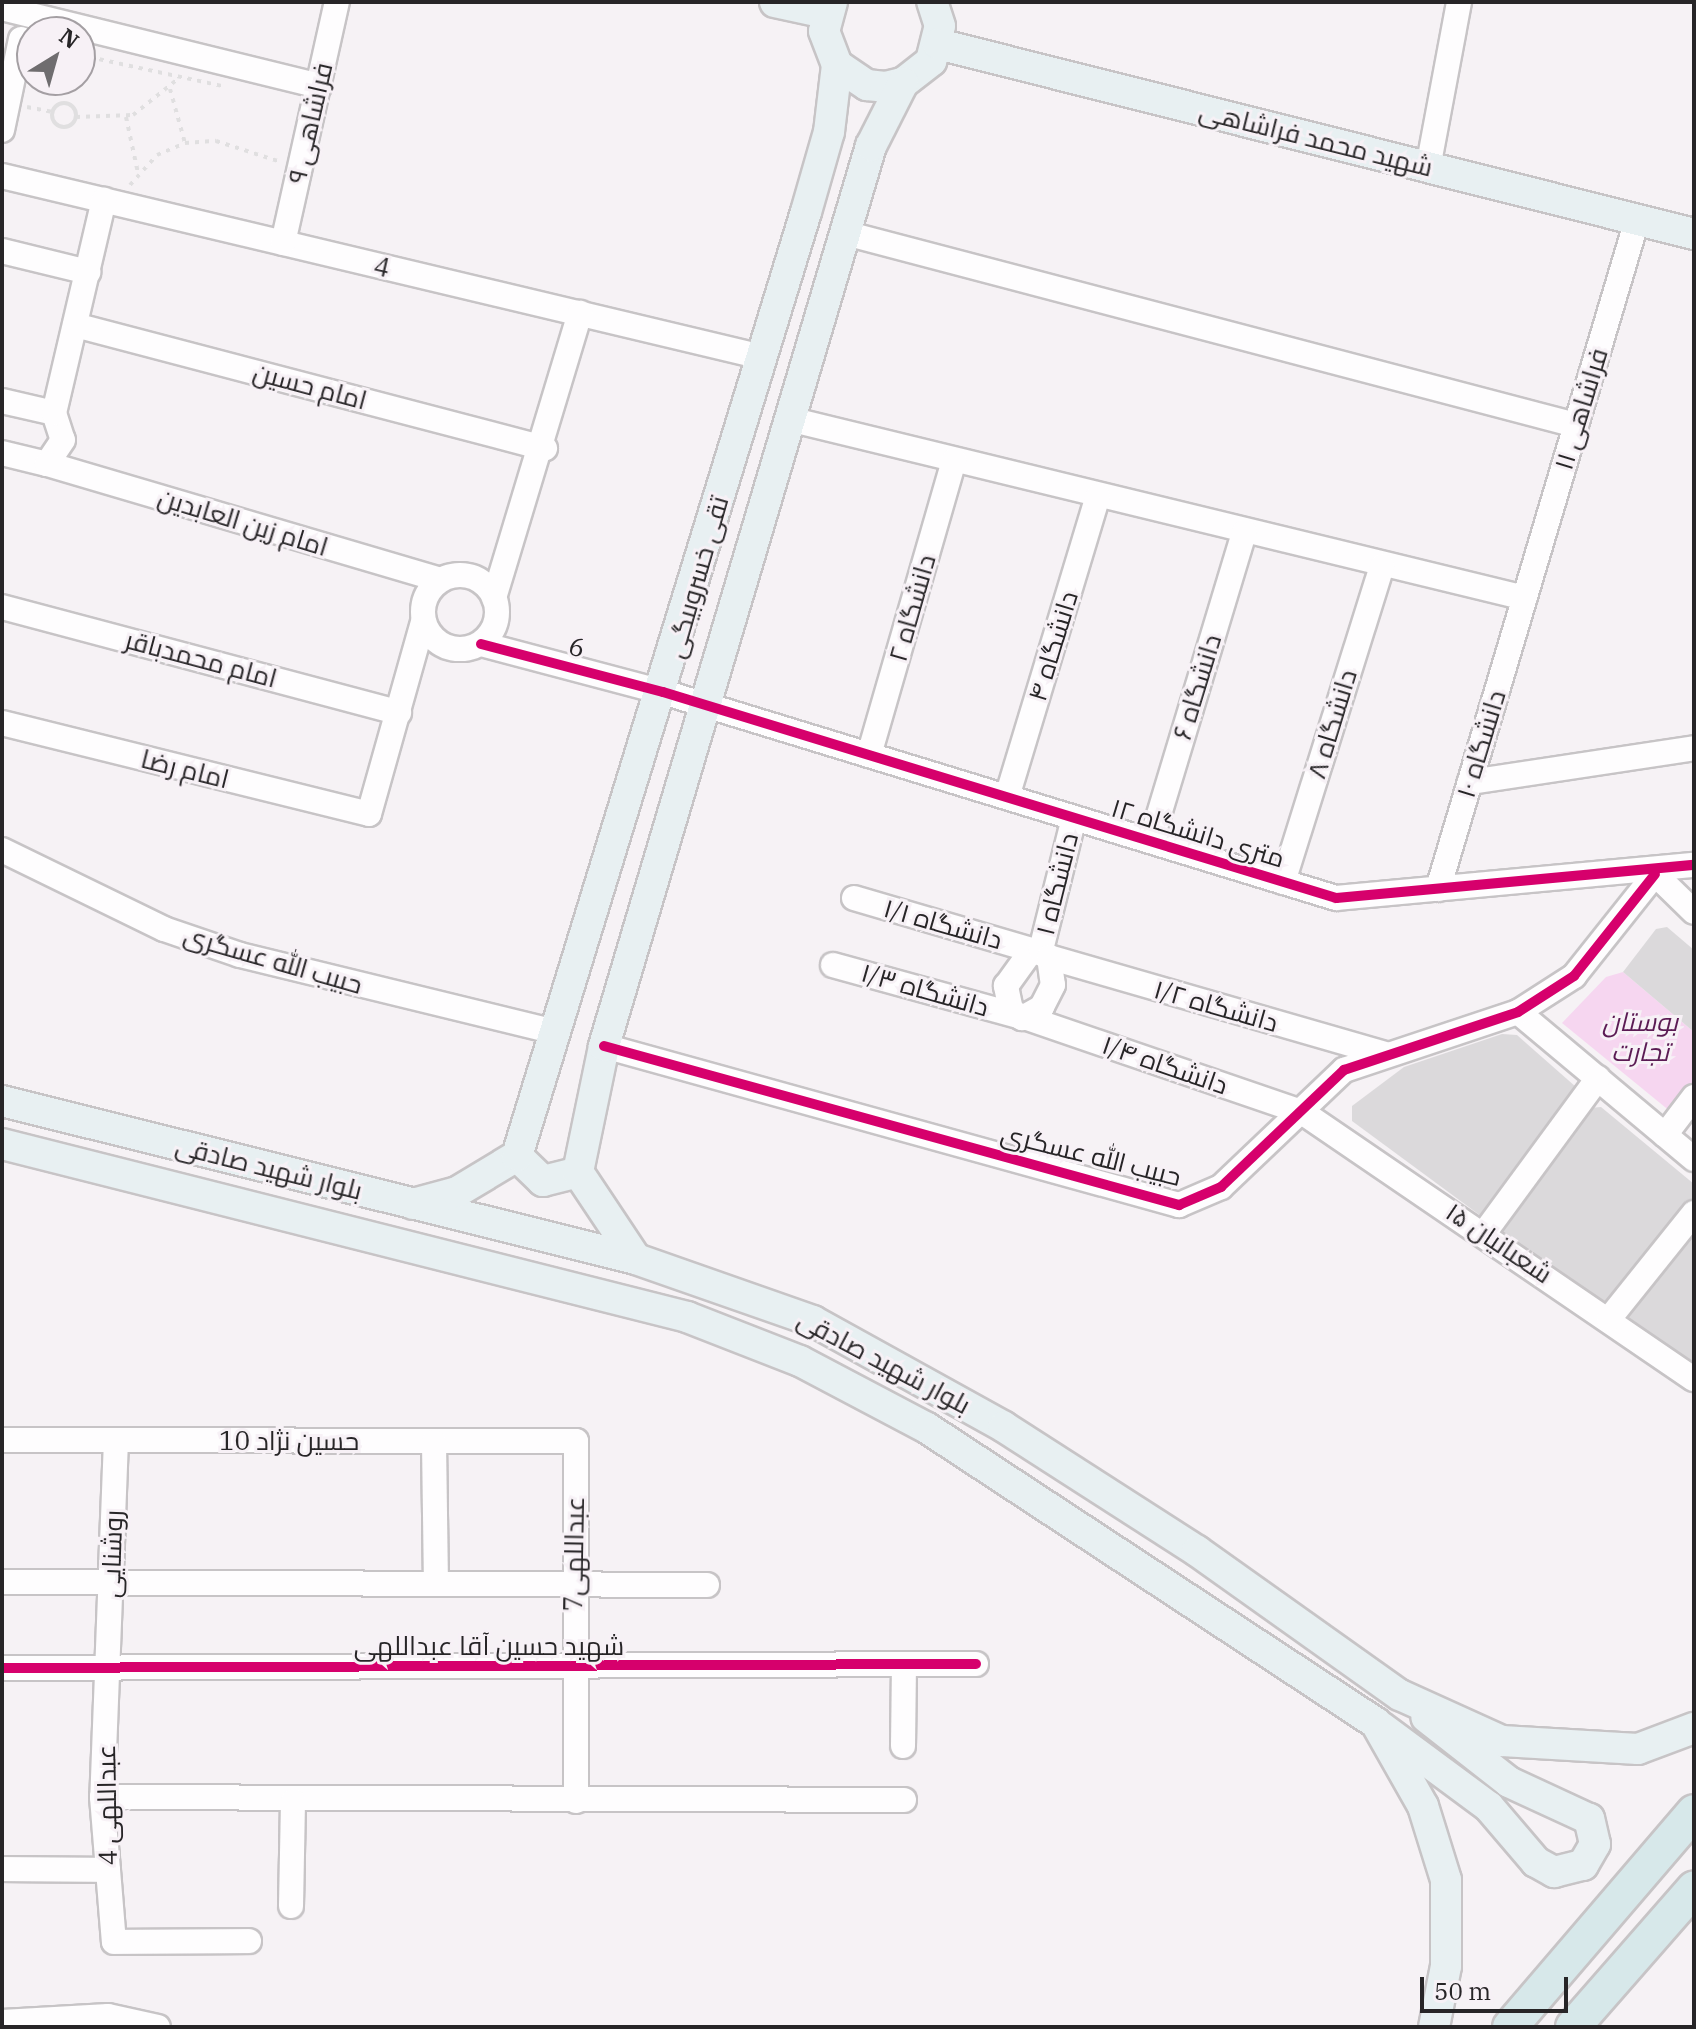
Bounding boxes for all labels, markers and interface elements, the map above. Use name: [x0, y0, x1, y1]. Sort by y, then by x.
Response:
north arrow: [16, 16, 96, 96]
text: N: [54, 21, 85, 55]
street label: فراشاهی ۹: [281, 60, 339, 186]
street label: شهید محمد فراشاهی: [1196, 95, 1436, 183]
street label: 4: [371, 250, 393, 284]
street label: فراشاهی ۱۱: [1548, 344, 1614, 474]
street label: امام حسین: [250, 356, 370, 416]
street label: امام زین العابدین: [154, 481, 332, 563]
street label: تقی خسروبیگی: [659, 492, 735, 662]
street label: دانشگاه ۲: [882, 551, 942, 665]
street label: دانشگاه ۴: [1022, 587, 1084, 705]
street label: امام محمدباقر: [122, 624, 280, 694]
street label: 6: [565, 630, 589, 664]
street label: دانشگاه ۶: [1166, 631, 1228, 743]
street label: دانشگاه ۸: [1301, 666, 1363, 782]
street label: دانشگاه ۱۰: [1450, 687, 1512, 801]
street label: امام رضا: [138, 743, 232, 795]
street label: ۱۲ متری دانشگاه: [1108, 792, 1288, 874]
street label: دانشگاه ۱: [1029, 830, 1085, 938]
street label: دانشگاه ۱/۱: [880, 892, 1006, 956]
street label: حبیب الله عسگری: [180, 920, 366, 1000]
street label: دانشگاه ۱/۳: [858, 957, 992, 1023]
street label: دانشگاه ۱/۲: [1150, 973, 1282, 1039]
park label: بوستان تجارت: [1602, 1006, 1678, 1068]
street label: دانشگاه ۱/۴: [1098, 1029, 1232, 1101]
street label: حبیب الله عسگری: [998, 1118, 1184, 1192]
street label: بلوار شهید صادقی: [172, 1130, 366, 1206]
street label: شعبانیان ۱۵: [1440, 1196, 1558, 1290]
street label: بلوار شهید صادقی: [792, 1303, 976, 1421]
street label: حسین نژاد 10: [219, 1425, 359, 1457]
street label: عبداللهی7: [557, 1496, 591, 1612]
street label: روشنایی: [95, 1510, 129, 1598]
street label: شهید حسین آقا عبداللهی: [354, 1630, 624, 1662]
street label: عبداللهی 4: [90, 1744, 124, 1866]
scale bar: [1424, 1961, 1572, 2011]
text: 50 m: [1434, 1975, 1491, 2007]

